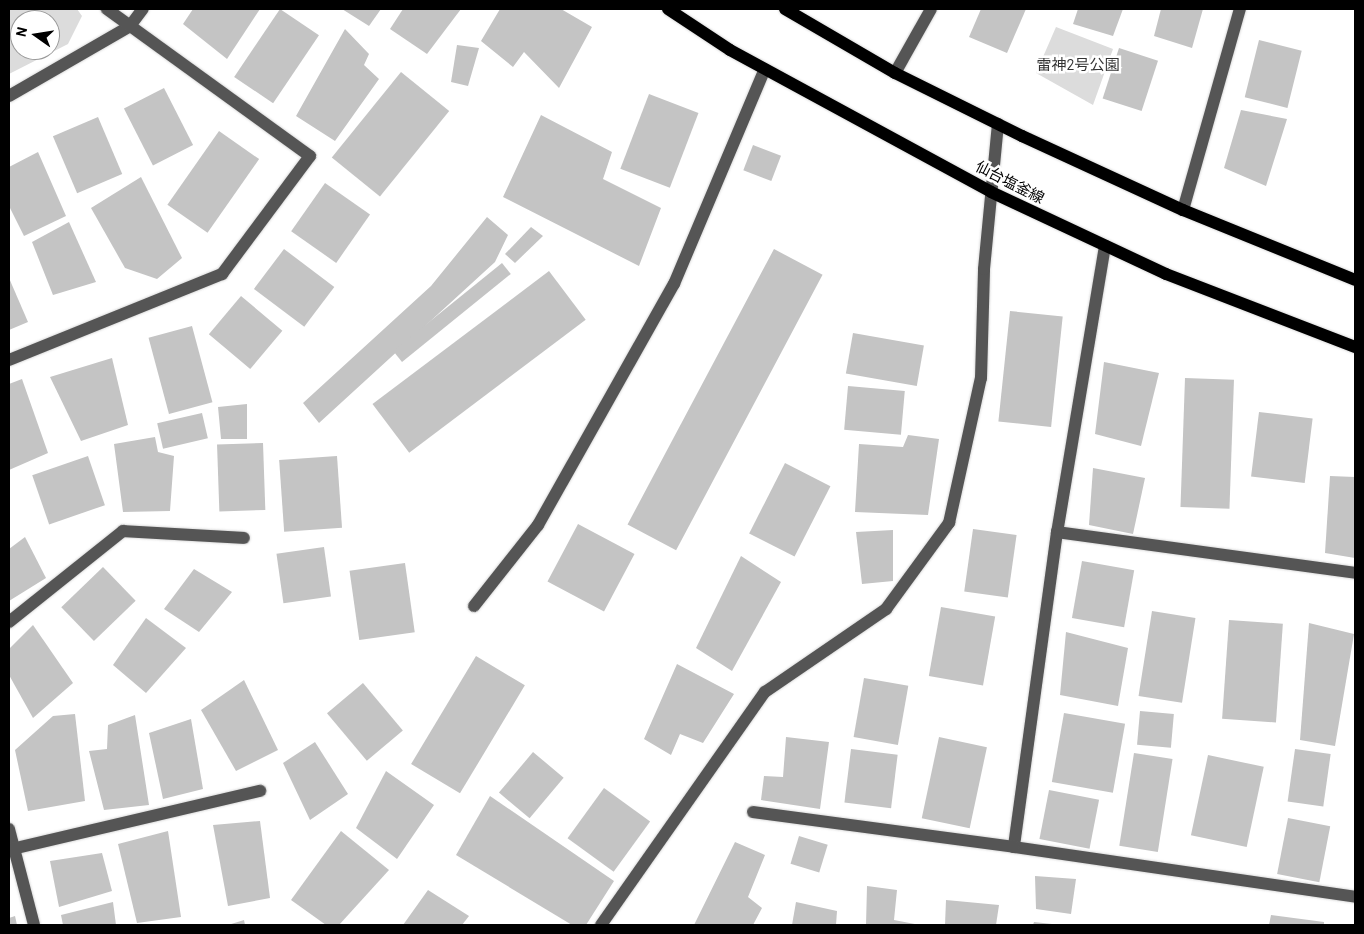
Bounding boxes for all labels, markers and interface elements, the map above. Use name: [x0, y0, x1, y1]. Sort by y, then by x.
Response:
north arrow: [10, 10, 60, 60]
text: N: [12, 25, 30, 38]
park label: 雷神2号公園: [1036, 56, 1120, 74]
street label: 仙台塩釜線: [973, 157, 1047, 207]

